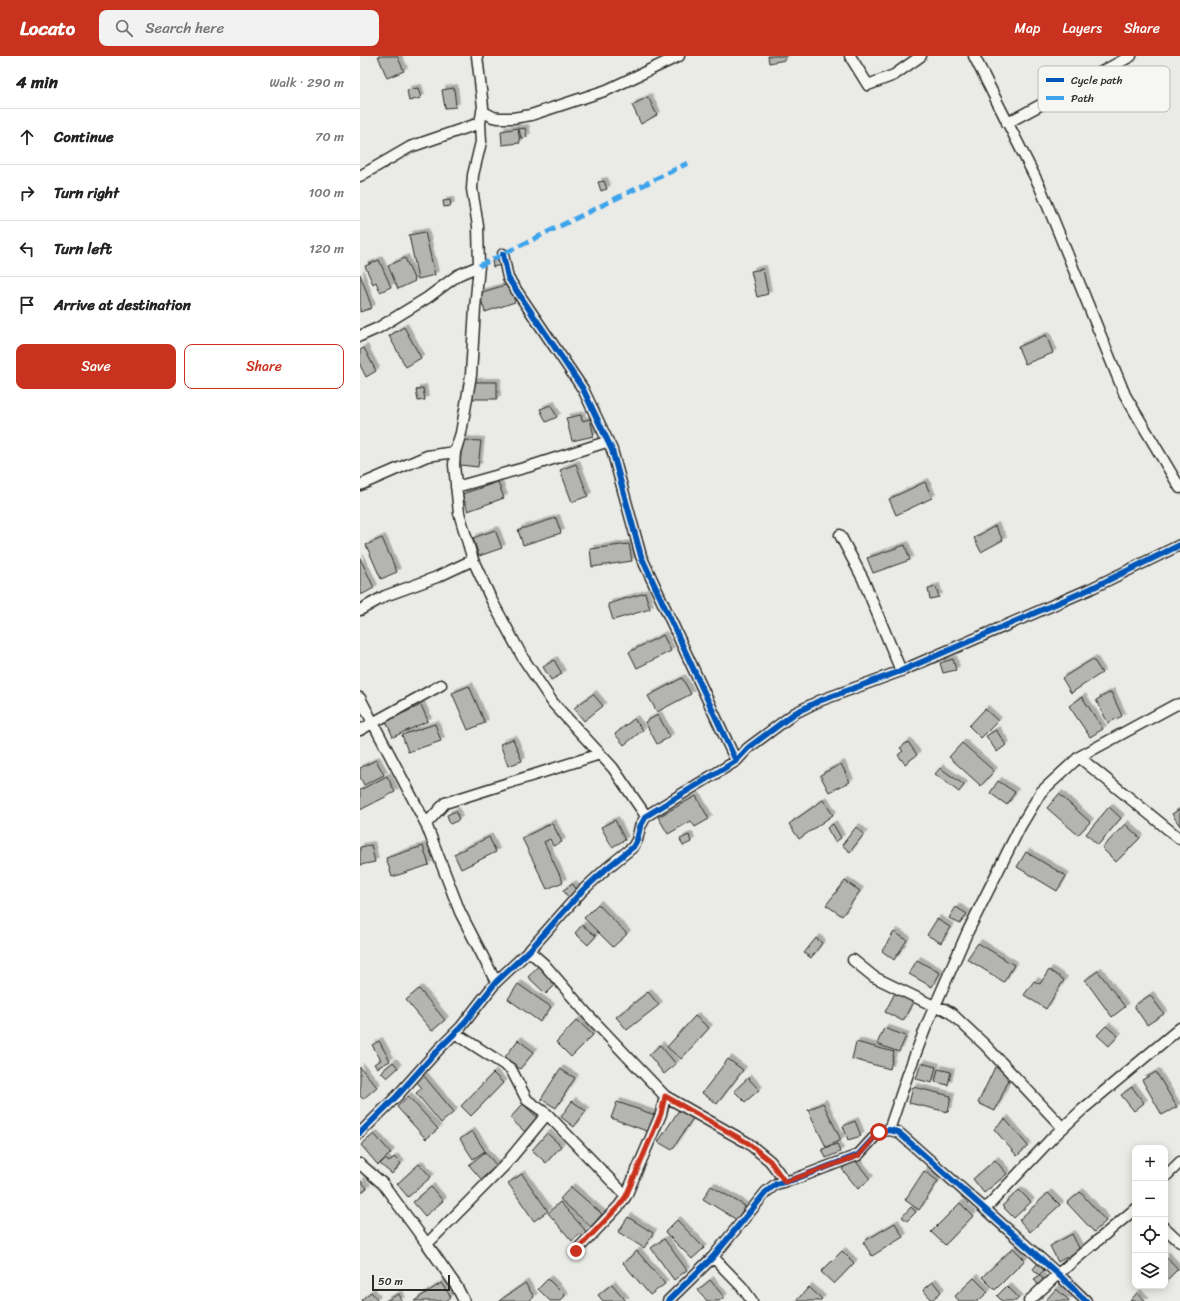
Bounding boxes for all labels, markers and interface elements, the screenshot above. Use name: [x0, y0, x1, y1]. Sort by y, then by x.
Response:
search box: [99, 10, 379, 46]
text: Locato: [20, 12, 75, 45]
text: Search here: [145, 15, 224, 41]
text: Map: [1015, 16, 1040, 41]
text: Layers: [1062, 16, 1102, 41]
text: Share: [1124, 16, 1160, 41]
icon: search: [113, 17, 135, 39]
legend: [1038, 66, 1170, 112]
text: 4 min: [16, 67, 58, 97]
text: Walk · 290 m: [270, 71, 344, 94]
text: Cycle path: [1071, 71, 1123, 90]
text: Path: [1071, 89, 1094, 108]
text: Continue: [54, 124, 114, 150]
text: 70 m: [315, 125, 344, 148]
icon: ahead: [16, 126, 38, 148]
text: Turn right: [54, 180, 119, 206]
text: 100 m: [309, 181, 344, 204]
icon: right: [16, 182, 38, 204]
text: Turn left: [54, 236, 112, 262]
text: 120 m: [309, 237, 344, 260]
icon: left: [16, 238, 38, 260]
text: Arrive at destination: [54, 292, 191, 318]
icon: arrive: [16, 294, 38, 316]
button: Save: [16, 344, 176, 389]
button: Share: [184, 344, 344, 389]
route start: [870, 1123, 888, 1141]
map controls: [1132, 1145, 1168, 1289]
button: +: [1132, 1145, 1168, 1181]
button: −: [1132, 1181, 1168, 1217]
button: locate: [1132, 1217, 1168, 1253]
route end: [567, 1242, 585, 1260]
button: layers: [1132, 1253, 1168, 1289]
text: 50 m: [378, 1272, 403, 1291]
scale bar: [372, 1273, 450, 1292]

